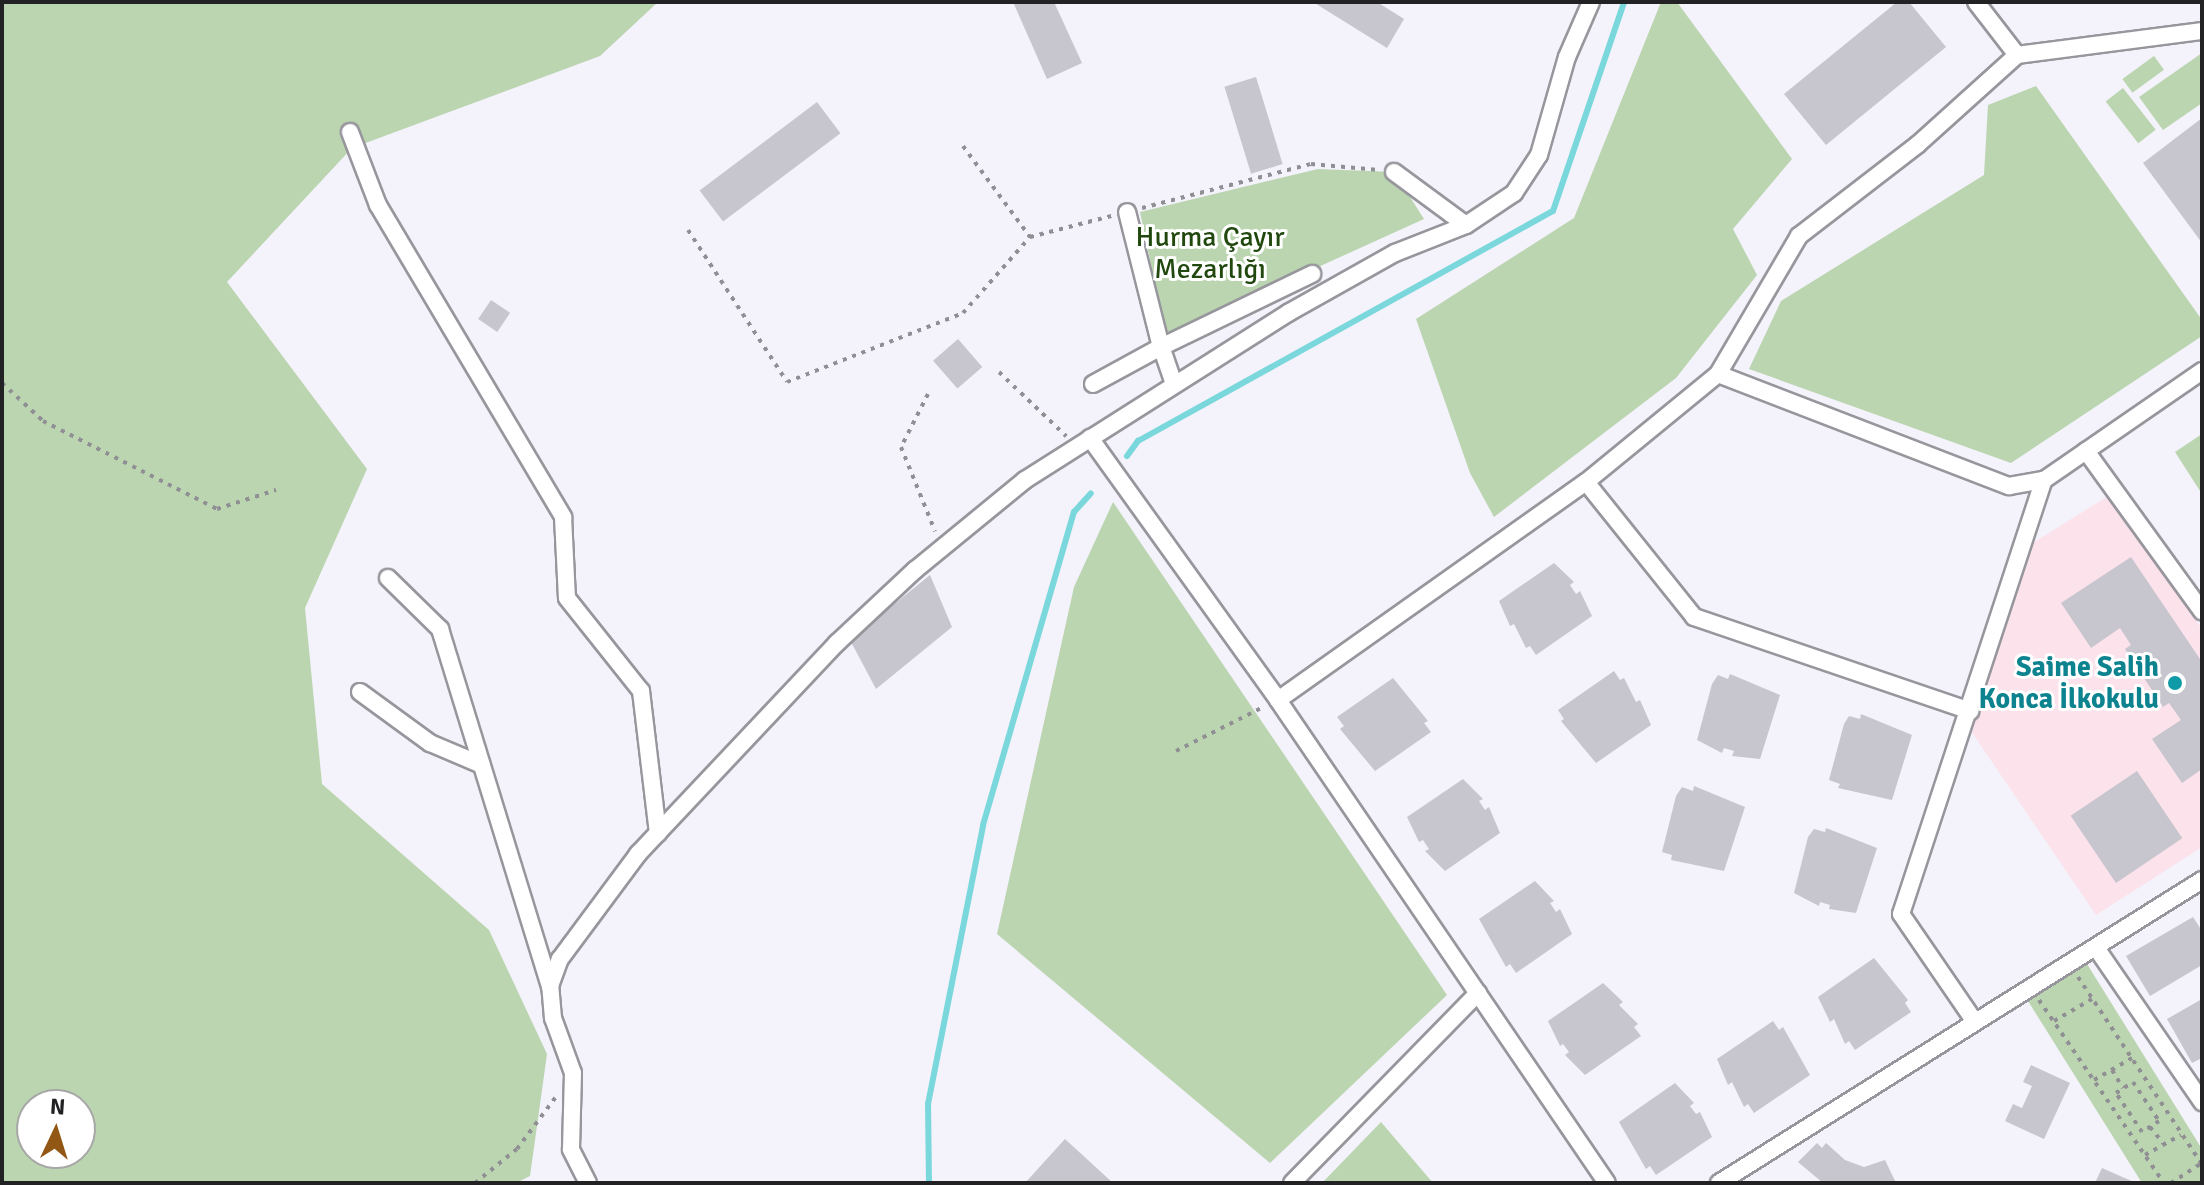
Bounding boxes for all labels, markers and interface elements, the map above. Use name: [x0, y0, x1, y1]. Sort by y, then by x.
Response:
park label: Hurma Çayır Mezarlığı: [1136, 220, 1284, 286]
place label: Saime Salih Konca İlkokulu: [1978, 650, 2159, 716]
marker: Saime Salih Konca İlkokulu: [2166, 674, 2184, 692]
north arrow: [16, 1089, 96, 1169]
text: N: [49, 1093, 66, 1121]

